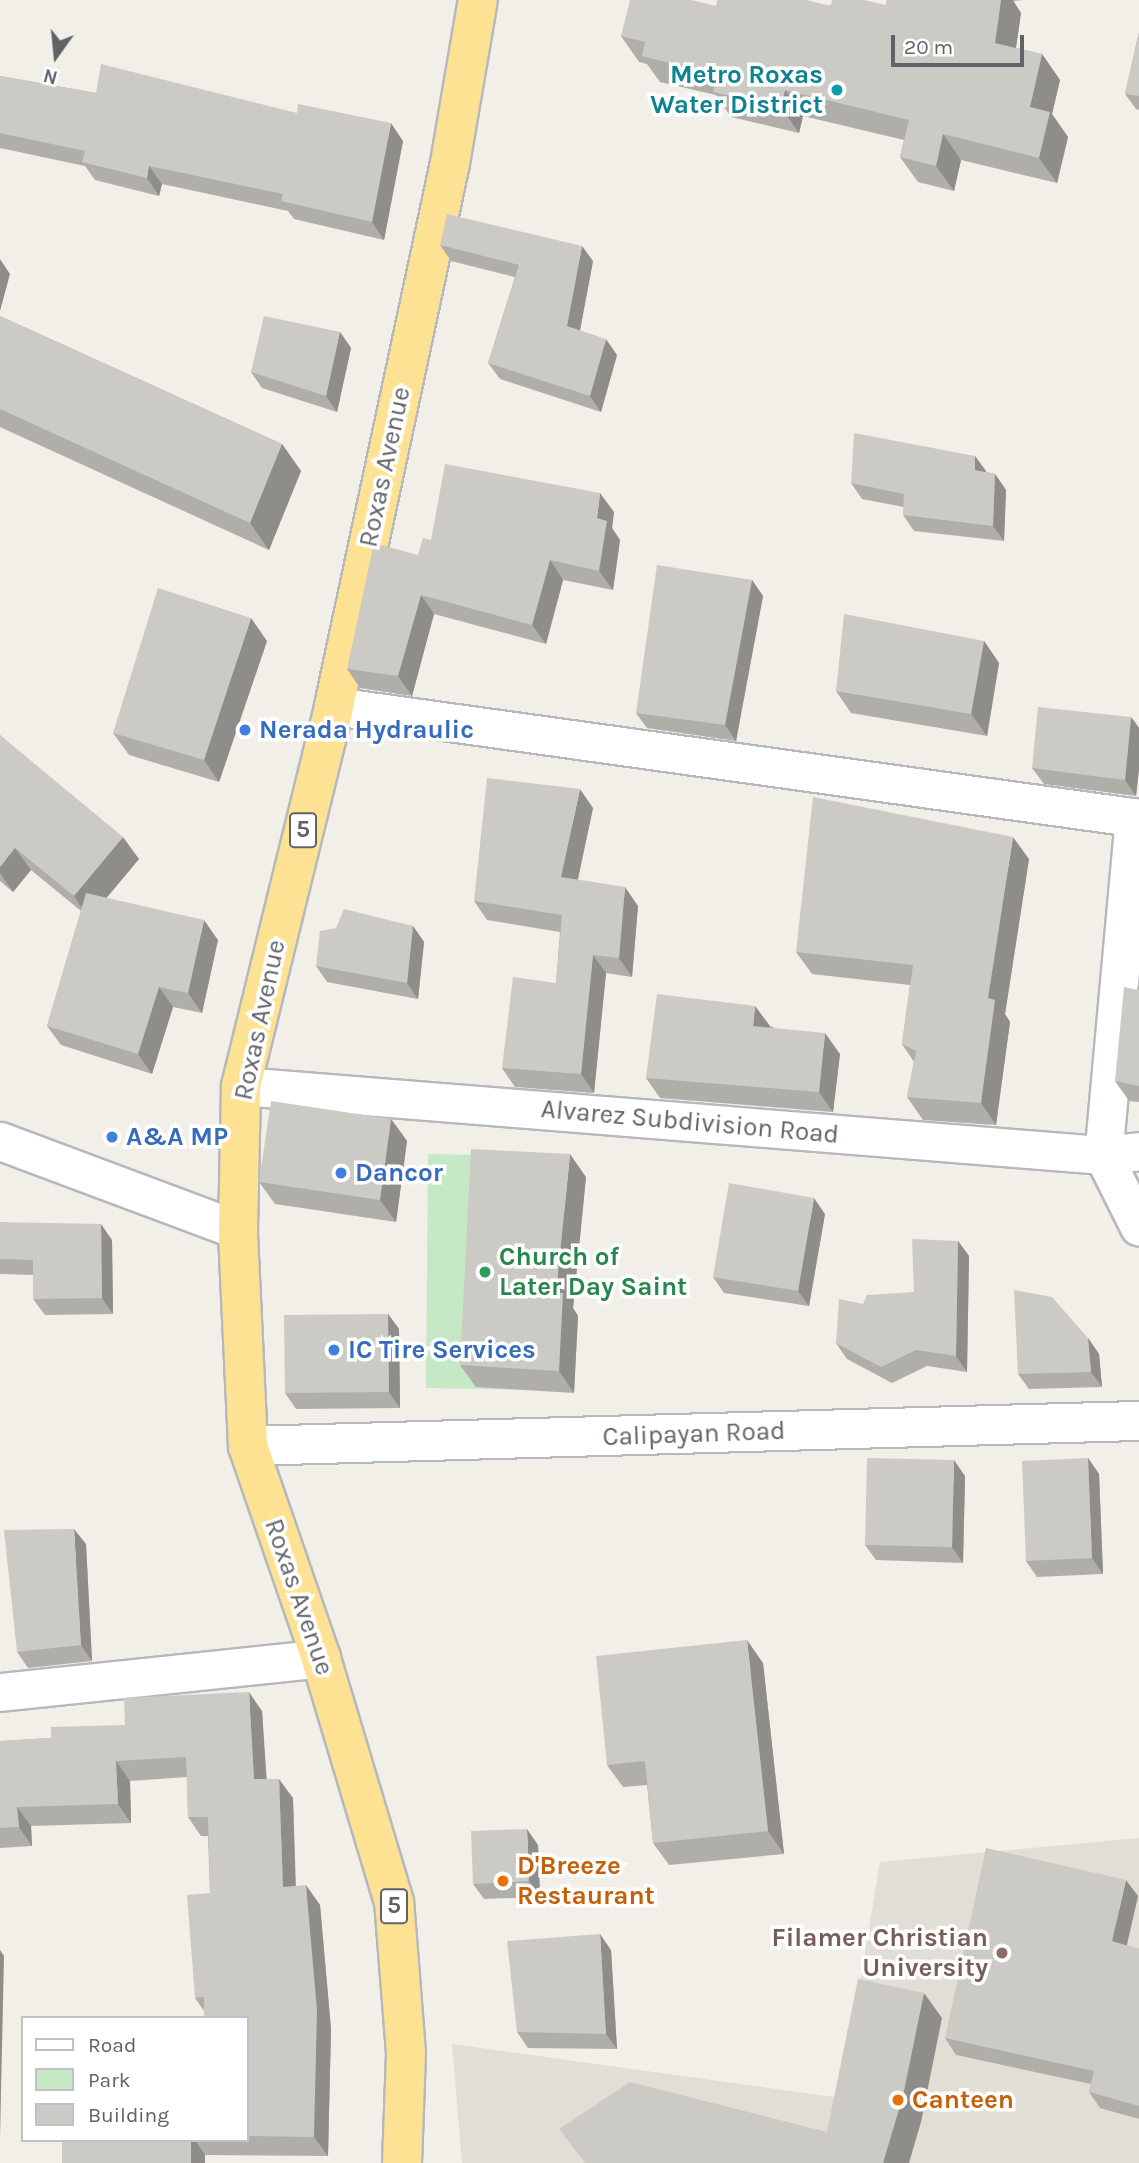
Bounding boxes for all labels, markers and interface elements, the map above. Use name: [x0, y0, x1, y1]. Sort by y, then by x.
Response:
north arrow: [21, 21, 91, 91]
scale bar: [894, 21, 1027, 65]
text: 20 m: [904, 35, 953, 59]
place label: Metro Roxas Water District: [650, 59, 823, 120]
text: N: [41, 64, 60, 89]
marker: Metro Roxas Water District: [829, 82, 845, 98]
street label: Roxas Avenue: [353, 384, 417, 550]
place label: Nerada Hydraulic: [259, 714, 474, 746]
marker: Nerada Hydraulic: [237, 722, 253, 738]
road number: 5: [289, 810, 317, 850]
street label: Roxas Avenue: [228, 937, 292, 1103]
street label: Alvarez Subdivision Road: [540, 1093, 840, 1151]
place label: A&A MP: [126, 1121, 228, 1153]
marker: A&A MP: [104, 1129, 120, 1145]
place label: Dancor: [355, 1157, 443, 1189]
marker: Dancor: [333, 1165, 349, 1181]
place label: Church of Later Day Saint: [499, 1241, 687, 1302]
marker: Church of Later Day Saint: [477, 1264, 493, 1280]
place label: IC Tire Services: [348, 1334, 536, 1366]
marker: IC Tire Services: [326, 1342, 342, 1358]
street label: Calipayan Road: [602, 1415, 786, 1453]
street label: Roxas Avenue: [258, 1515, 340, 1679]
place label: D'Breeze Restaurant: [517, 1850, 655, 1912]
marker: D'Breeze Restaurant: [495, 1873, 511, 1889]
road number: 5: [380, 1885, 408, 1926]
place label: Filamer Christian University: [772, 1922, 988, 1983]
marker: Filamer Christian University: [994, 1945, 1010, 1961]
legend: [21, 2016, 248, 2142]
text: Road: [88, 2033, 136, 2057]
text: Park: [88, 2068, 131, 2092]
place label: Canteen: [912, 2084, 1014, 2116]
marker: Canteen: [890, 2092, 906, 2108]
text: Building: [88, 2103, 169, 2127]

